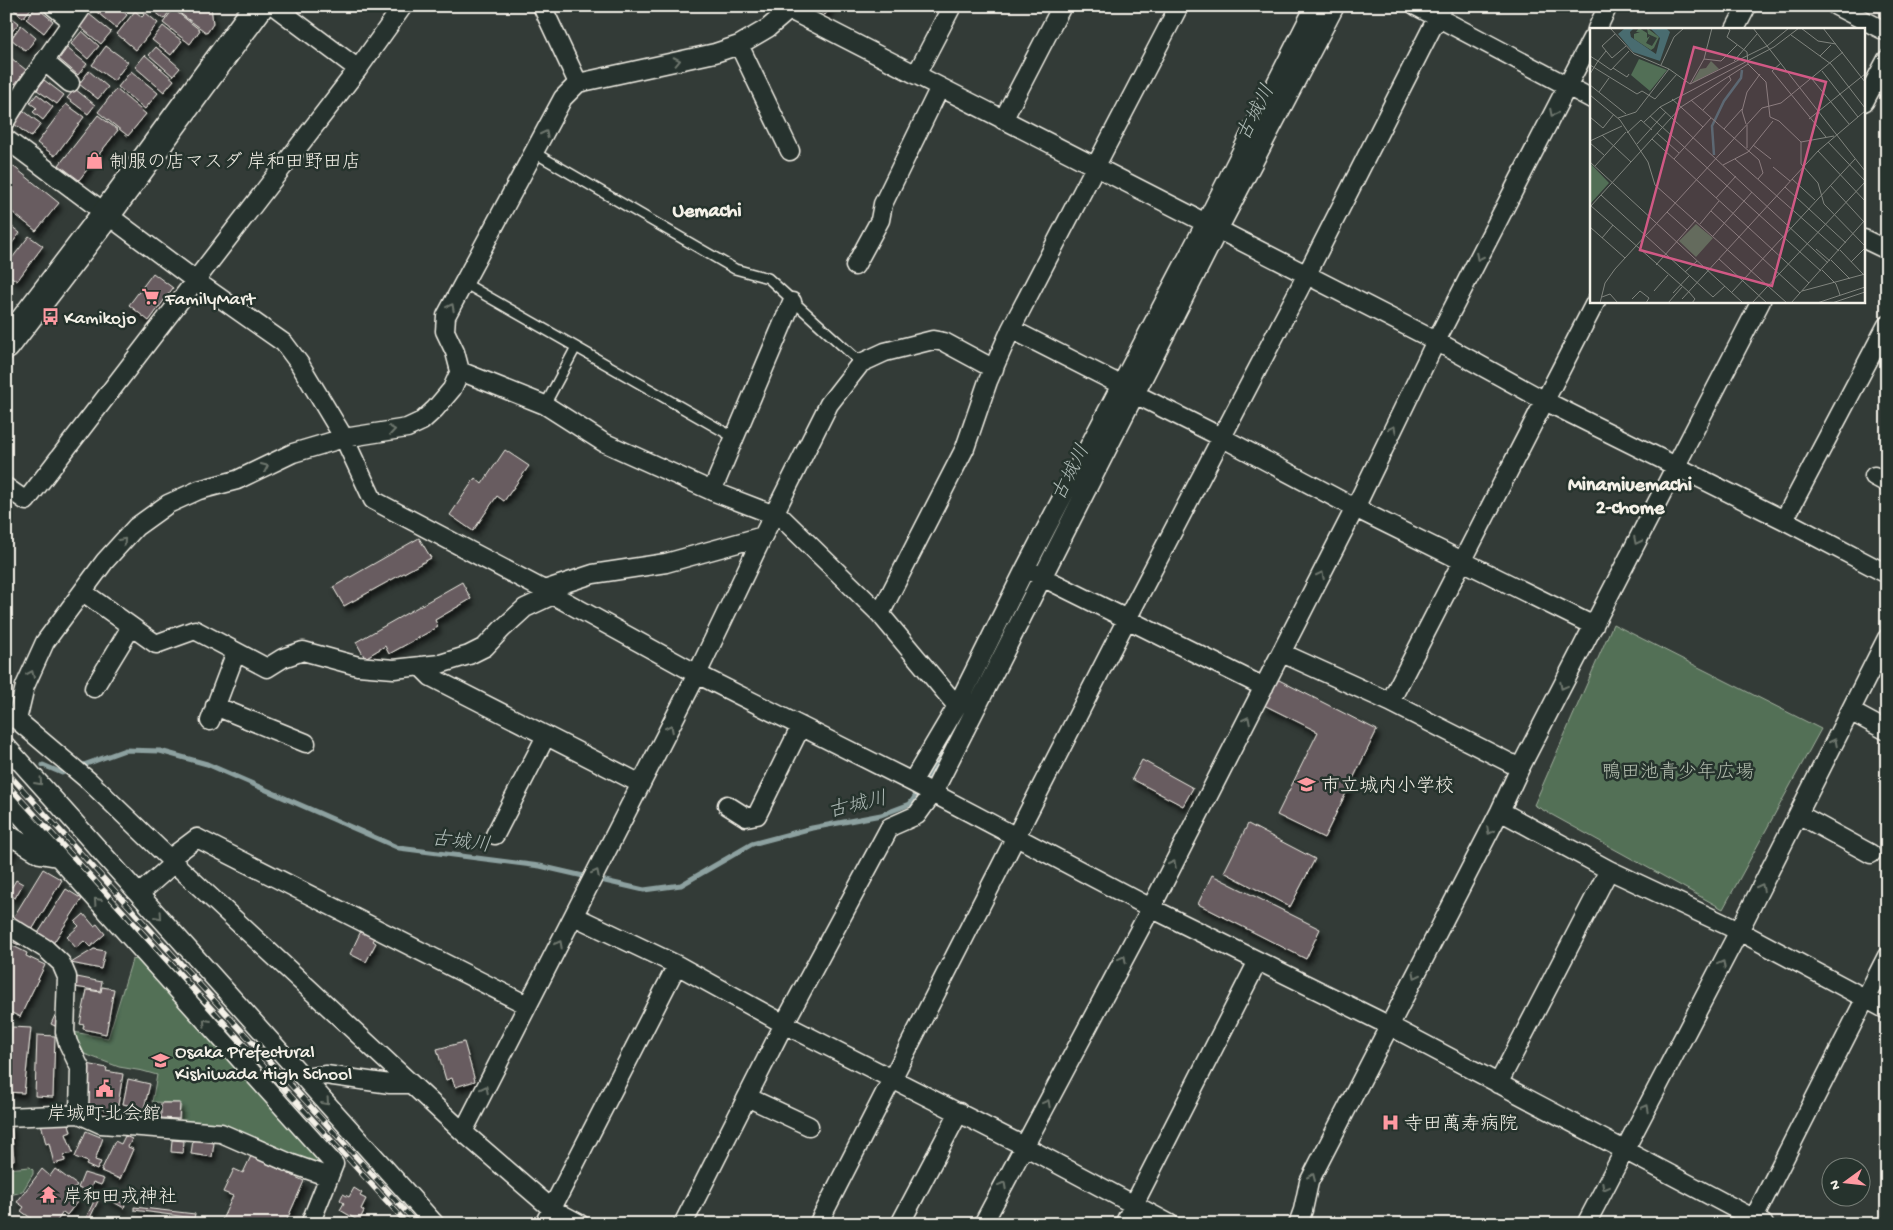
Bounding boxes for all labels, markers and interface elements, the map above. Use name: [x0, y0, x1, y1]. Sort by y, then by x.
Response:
inset map: [1590, 28, 1866, 302]
one-way arrow: [672, 56, 681, 67]
water label: 古城川: [1232, 81, 1281, 146]
one-way arrow: [1549, 107, 1559, 116]
one-way arrow: [539, 130, 549, 139]
shop icon: 制服の店マスダ 岸和田野田店: [85, 150, 105, 170]
place label: 制服の店マスダ 岸和田野田店: [109, 151, 361, 175]
district label: Uemachi: [672, 201, 742, 224]
one-way arrow: [1475, 252, 1485, 261]
supermarket icon: FamilyMart: [141, 287, 161, 307]
place label: FamilyMart: [164, 289, 257, 312]
one-way arrow: [445, 304, 455, 313]
bus stop icon: Kamikojo: [40, 306, 60, 326]
place label: Kamikojo: [64, 308, 136, 331]
one-way arrow: [388, 426, 397, 436]
one-way arrow: [1387, 426, 1397, 435]
water label: 古城川: [1047, 441, 1096, 506]
one-way arrow: [260, 462, 269, 473]
district label: Minamiuemachi 2-chome: [1568, 475, 1692, 521]
one-way arrow: [1633, 536, 1643, 545]
one-way arrow: [118, 537, 127, 546]
one-way arrow: [1315, 571, 1325, 580]
one-way arrow: [25, 670, 35, 679]
one-way arrow: [1559, 680, 1569, 689]
one-way arrow: [1241, 716, 1251, 725]
one-way arrow: [663, 724, 674, 733]
one-way arrow: [1828, 739, 1838, 748]
park label: 鴨田池青少年広場: [1602, 761, 1754, 785]
school or university icon: 市立城内小学校: [1297, 774, 1317, 794]
place label: 市立城内小学校: [1321, 775, 1454, 799]
one-way arrow: [33, 777, 42, 786]
water label: 古城川: [826, 787, 890, 824]
one-way arrow: [1486, 825, 1496, 834]
water label: 古城川: [429, 827, 492, 859]
one-way arrow: [1167, 861, 1177, 870]
one-way arrow: [590, 869, 600, 878]
one-way arrow: [1754, 884, 1764, 893]
one-way arrow: [94, 897, 103, 906]
one-way arrow: [153, 911, 162, 920]
one-way arrow: [553, 940, 563, 949]
one-way arrow: [1117, 956, 1127, 965]
one-way arrow: [1715, 960, 1725, 969]
one-way arrow: [1412, 970, 1422, 979]
one-way arrow: [203, 1018, 212, 1027]
place label: Osaka Prefectural Kishiwada High School: [175, 1042, 352, 1087]
school or university icon: Osaka Prefectural Kishiwada High School: [151, 1051, 171, 1071]
public building icon: 岸城町北会館: [94, 1079, 114, 1099]
one-way arrow: [479, 1085, 489, 1094]
one-way arrow: [321, 1096, 329, 1105]
one-way arrow: [1041, 1099, 1051, 1108]
place label: 岸城町北会館: [47, 1103, 161, 1127]
one-way arrow: [1640, 1104, 1650, 1113]
hospital icon: 寺田萬寿病院: [1380, 1112, 1400, 1132]
place label: 寺田萬寿病院: [1404, 1113, 1518, 1137]
north arrow: [1820, 1158, 1870, 1208]
one-way arrow: [1306, 1173, 1316, 1182]
text: N: [1826, 1178, 1845, 1191]
one-way arrow: [997, 1181, 1007, 1190]
one-way arrow: [1601, 1182, 1611, 1191]
temple icon: 岸和田戎神社: [39, 1185, 59, 1205]
place label: 岸和田戎神社: [63, 1186, 177, 1210]

